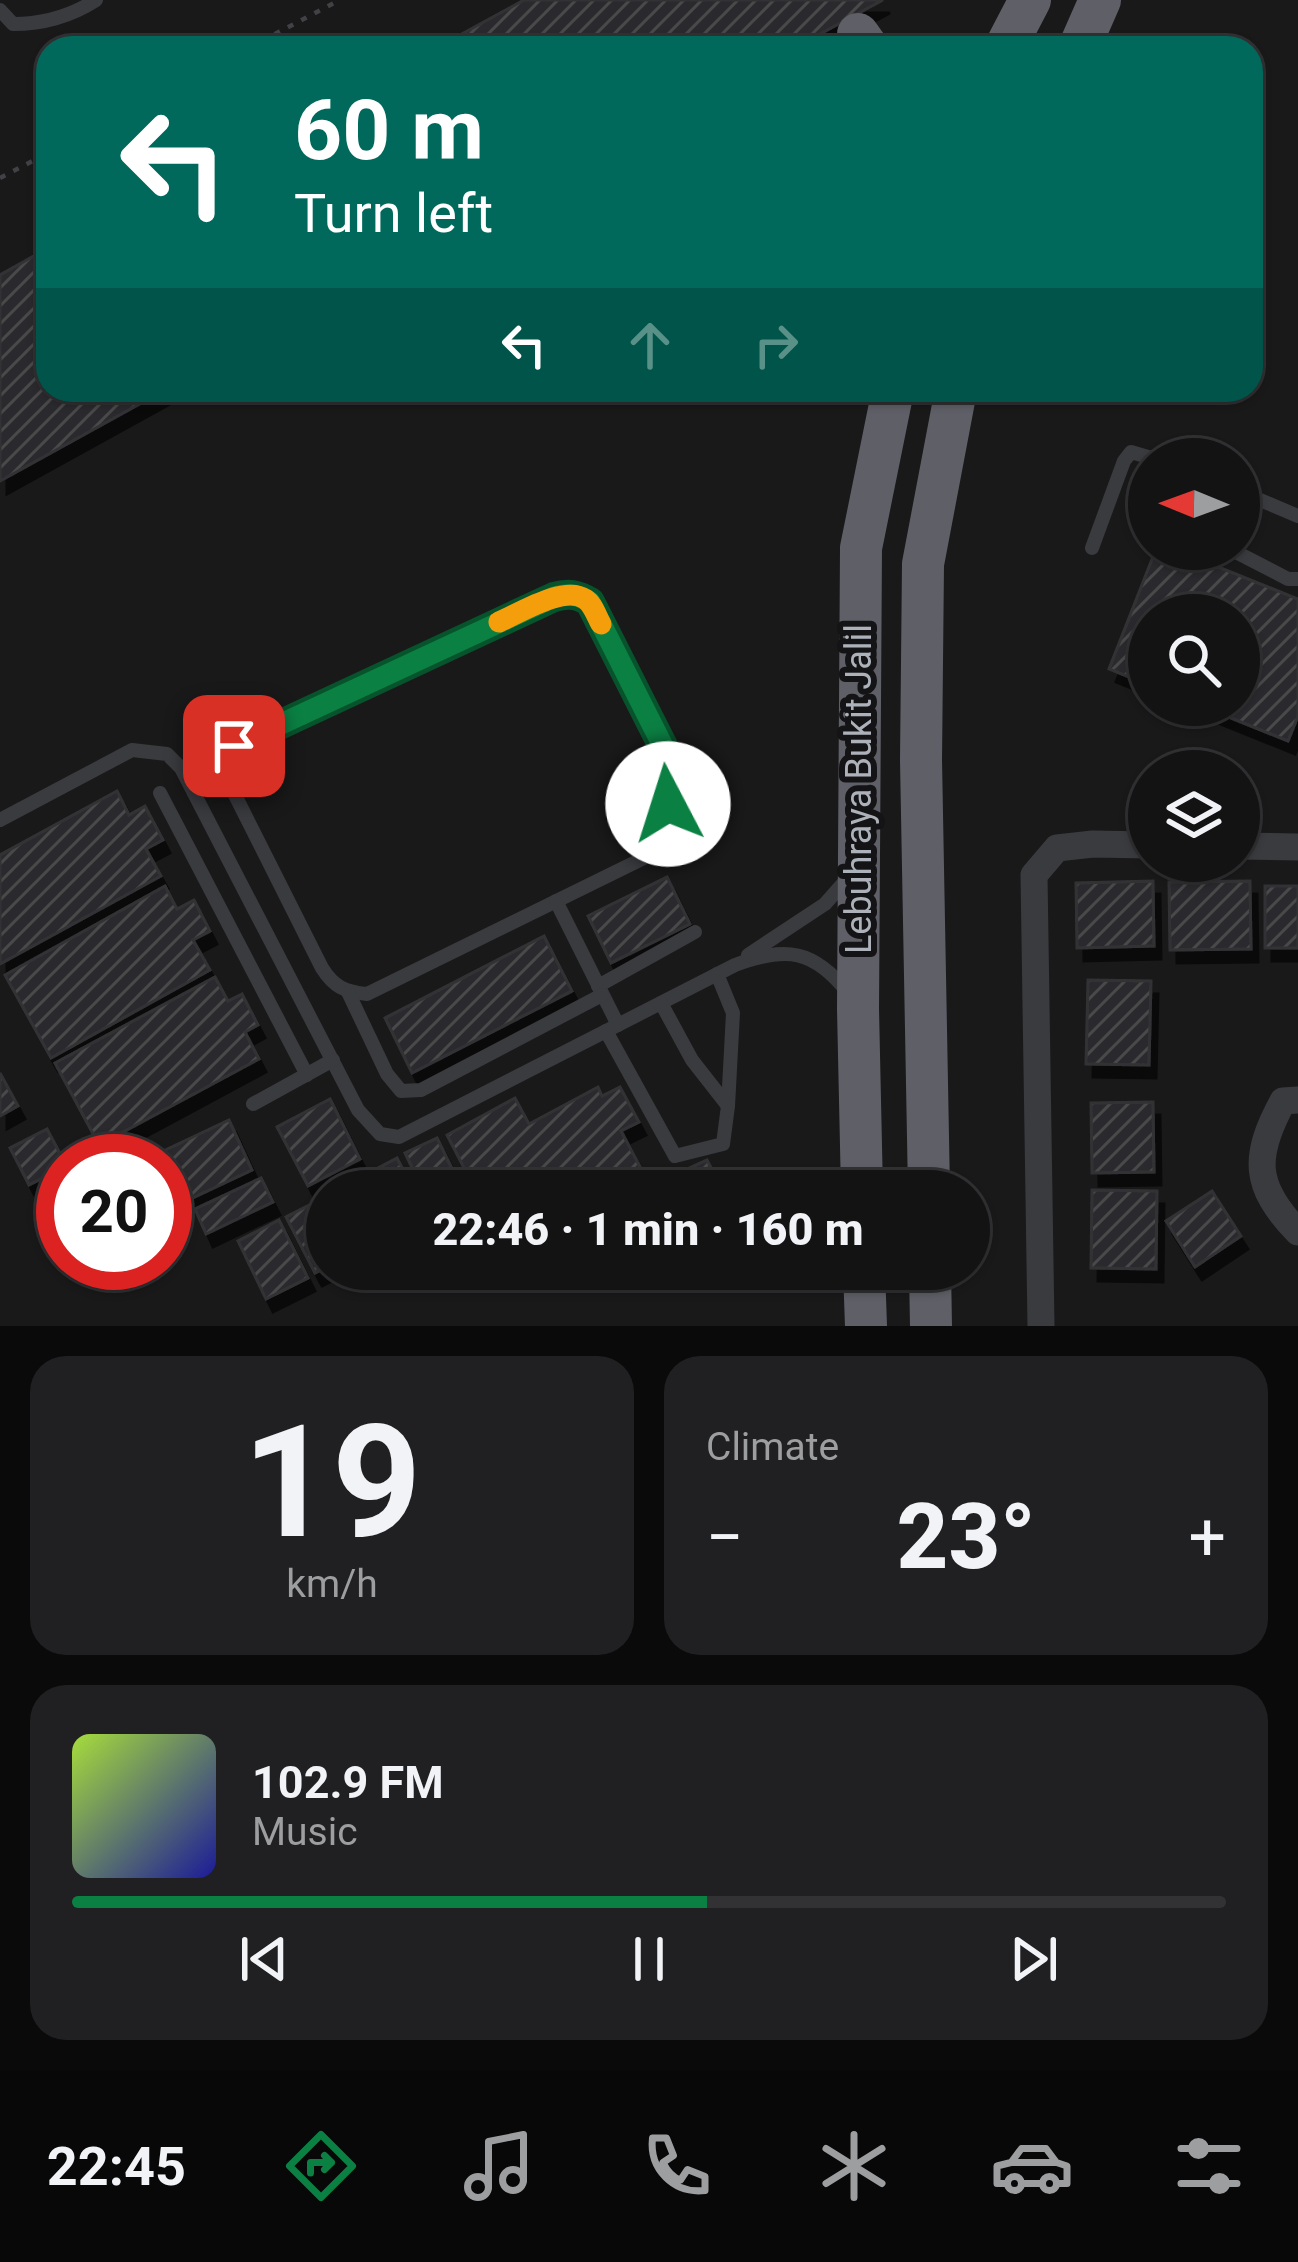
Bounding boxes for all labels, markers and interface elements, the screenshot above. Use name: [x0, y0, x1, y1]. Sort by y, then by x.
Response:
text: 60 m: [294, 81, 484, 180]
icon: left: [96, 84, 252, 240]
text: Turn left: [294, 182, 493, 245]
icon: left: [491, 312, 557, 378]
icon: ahead: [617, 312, 683, 378]
icon: right: [743, 312, 809, 378]
north arrow: [1128, 438, 1260, 570]
map controls: [1128, 438, 1260, 882]
button: search: [1128, 594, 1260, 726]
street label: Lebuhraya Bukit Jalil: [838, 624, 880, 954]
pin: [183, 695, 285, 797]
icon: arrive: [201, 713, 267, 779]
position arrow: [605, 741, 731, 867]
button: layers: [1128, 750, 1260, 882]
speed limit sign: 20: [36, 1134, 192, 1290]
text: 22:46 · 1 min · 160 m: [432, 1203, 864, 1256]
text: 19: [242, 1391, 422, 1574]
text: Climate: [706, 1424, 839, 1470]
text: 23°: [897, 1485, 1036, 1590]
text: −: [706, 1499, 744, 1576]
text: +: [1189, 1499, 1226, 1576]
text: km/h: [286, 1561, 378, 1607]
text: 102.9 FM: [252, 1756, 444, 1809]
text: Music: [252, 1809, 358, 1855]
icon: previous: [231, 1926, 297, 1992]
icon: pause: [616, 1926, 682, 1992]
icon: next: [1001, 1926, 1067, 1992]
icon: directions: [279, 2124, 363, 2208]
icon: music: [457, 2124, 541, 2208]
icon: phone: [635, 2124, 719, 2208]
icon: climate: [812, 2124, 896, 2208]
icon: car: [990, 2124, 1074, 2208]
icon: filters: [1167, 2124, 1251, 2208]
text: 22:45: [47, 2135, 186, 2198]

